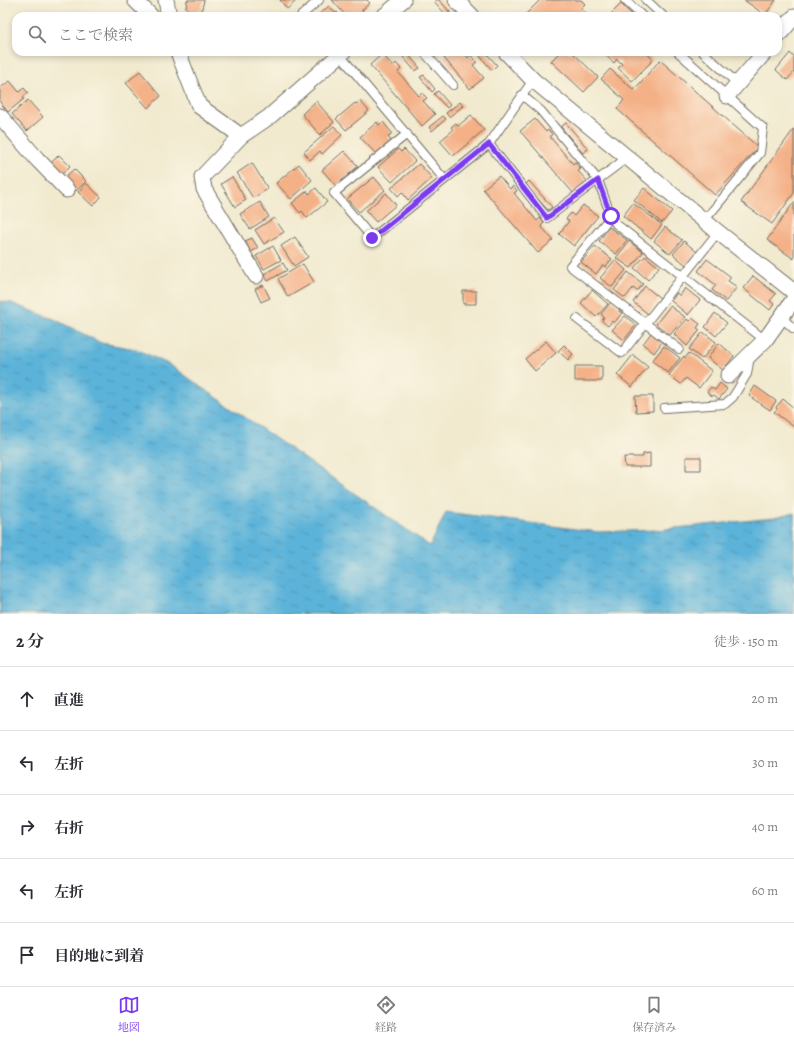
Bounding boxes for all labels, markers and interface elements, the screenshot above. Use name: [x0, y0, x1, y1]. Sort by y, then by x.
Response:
search box: [12, 12, 782, 56]
icon: search: [26, 23, 48, 45]
text: ここで検索: [58, 25, 133, 45]
route start: [602, 207, 620, 225]
route end: [363, 229, 381, 247]
text: 2 分: [16, 630, 44, 653]
text: 徒歩 · 150 m: [714, 633, 778, 650]
icon: ahead: [16, 688, 38, 710]
text: 直進: [54, 690, 84, 710]
text: 20 m: [752, 690, 778, 707]
icon: left: [16, 752, 38, 774]
text: 左折: [54, 754, 84, 774]
text: 30 m: [752, 754, 778, 771]
icon: right: [16, 816, 38, 838]
text: 右折: [54, 818, 84, 838]
text: 40 m: [752, 818, 778, 835]
icon: left: [16, 880, 38, 902]
text: 左折: [54, 882, 84, 902]
text: 60 m: [752, 882, 778, 899]
icon: arrive: [16, 944, 38, 966]
text: 目的地に到着: [54, 946, 144, 966]
tab: 地図: [118, 994, 140, 1035]
tab: 経路: [375, 994, 397, 1035]
tab: 保存済み: [632, 994, 676, 1035]

